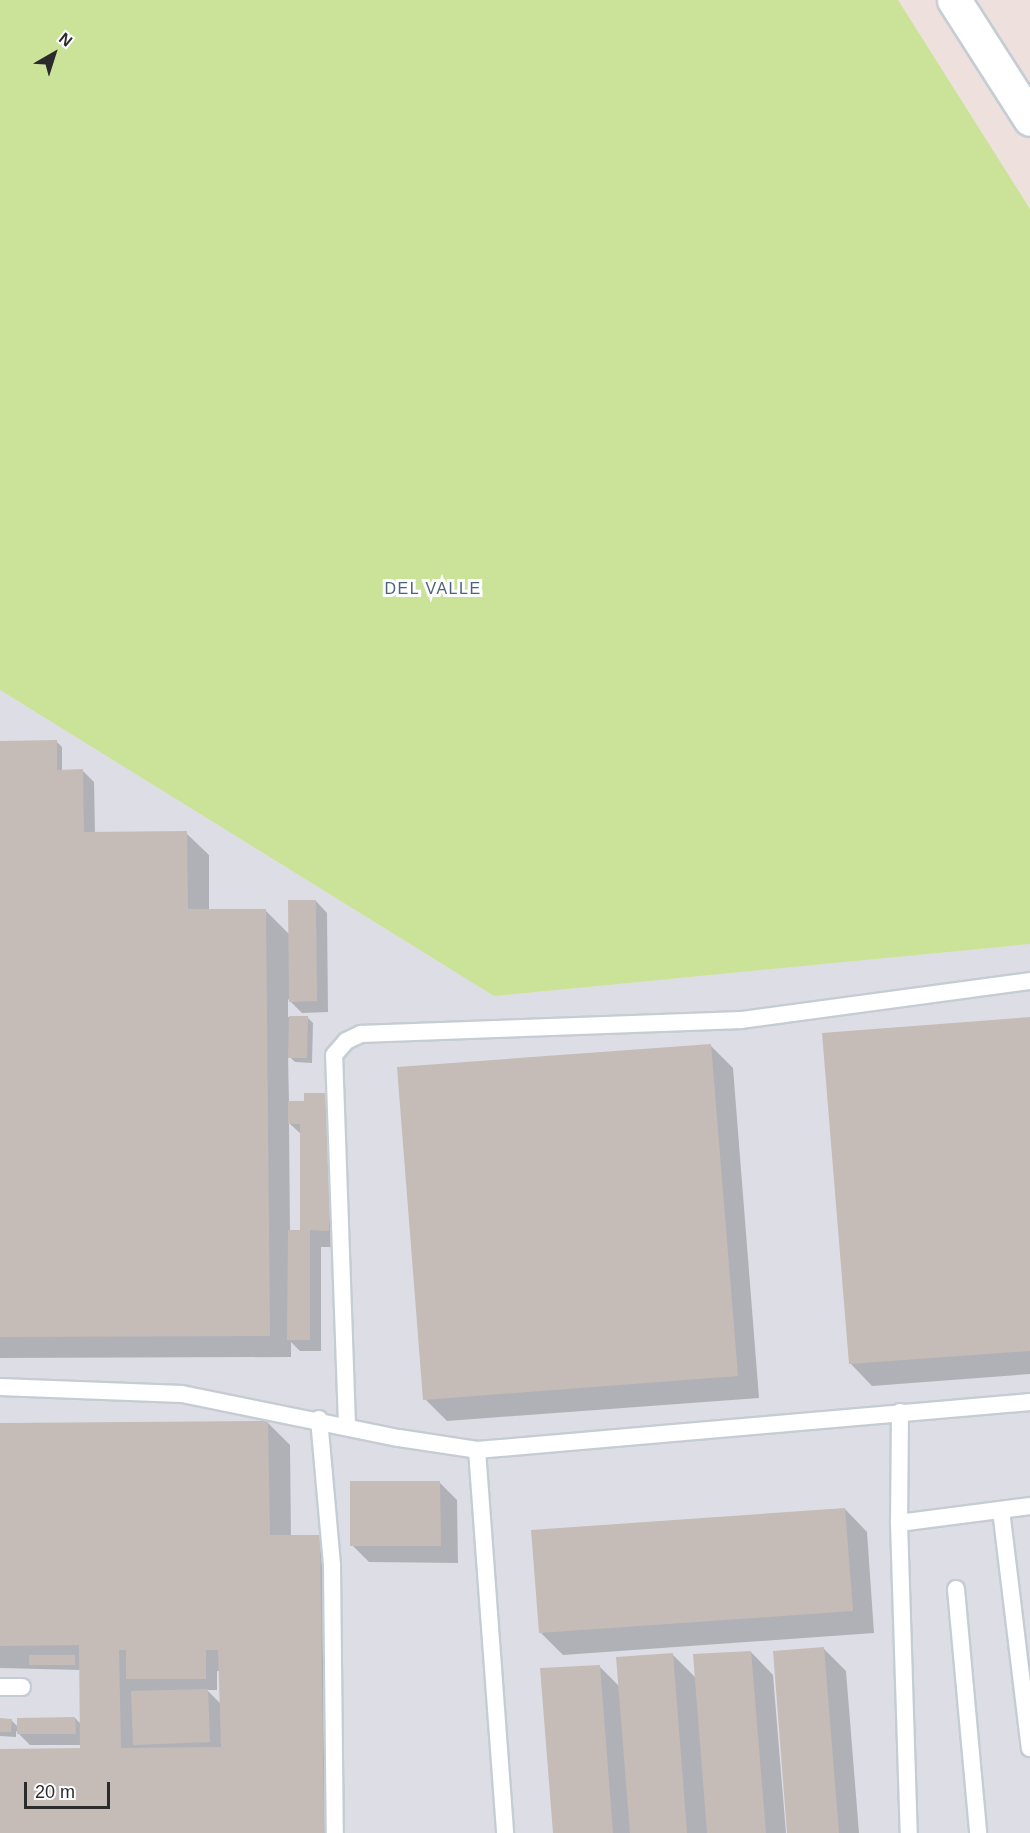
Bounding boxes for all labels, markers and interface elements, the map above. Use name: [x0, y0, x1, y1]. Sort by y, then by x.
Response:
north arrow: [24, 24, 84, 84]
text: N: [56, 29, 75, 50]
district label: DEL VALLE: [384, 579, 482, 599]
scale bar: [27, 1770, 112, 1808]
text: 20 m: [35, 1782, 75, 1802]

